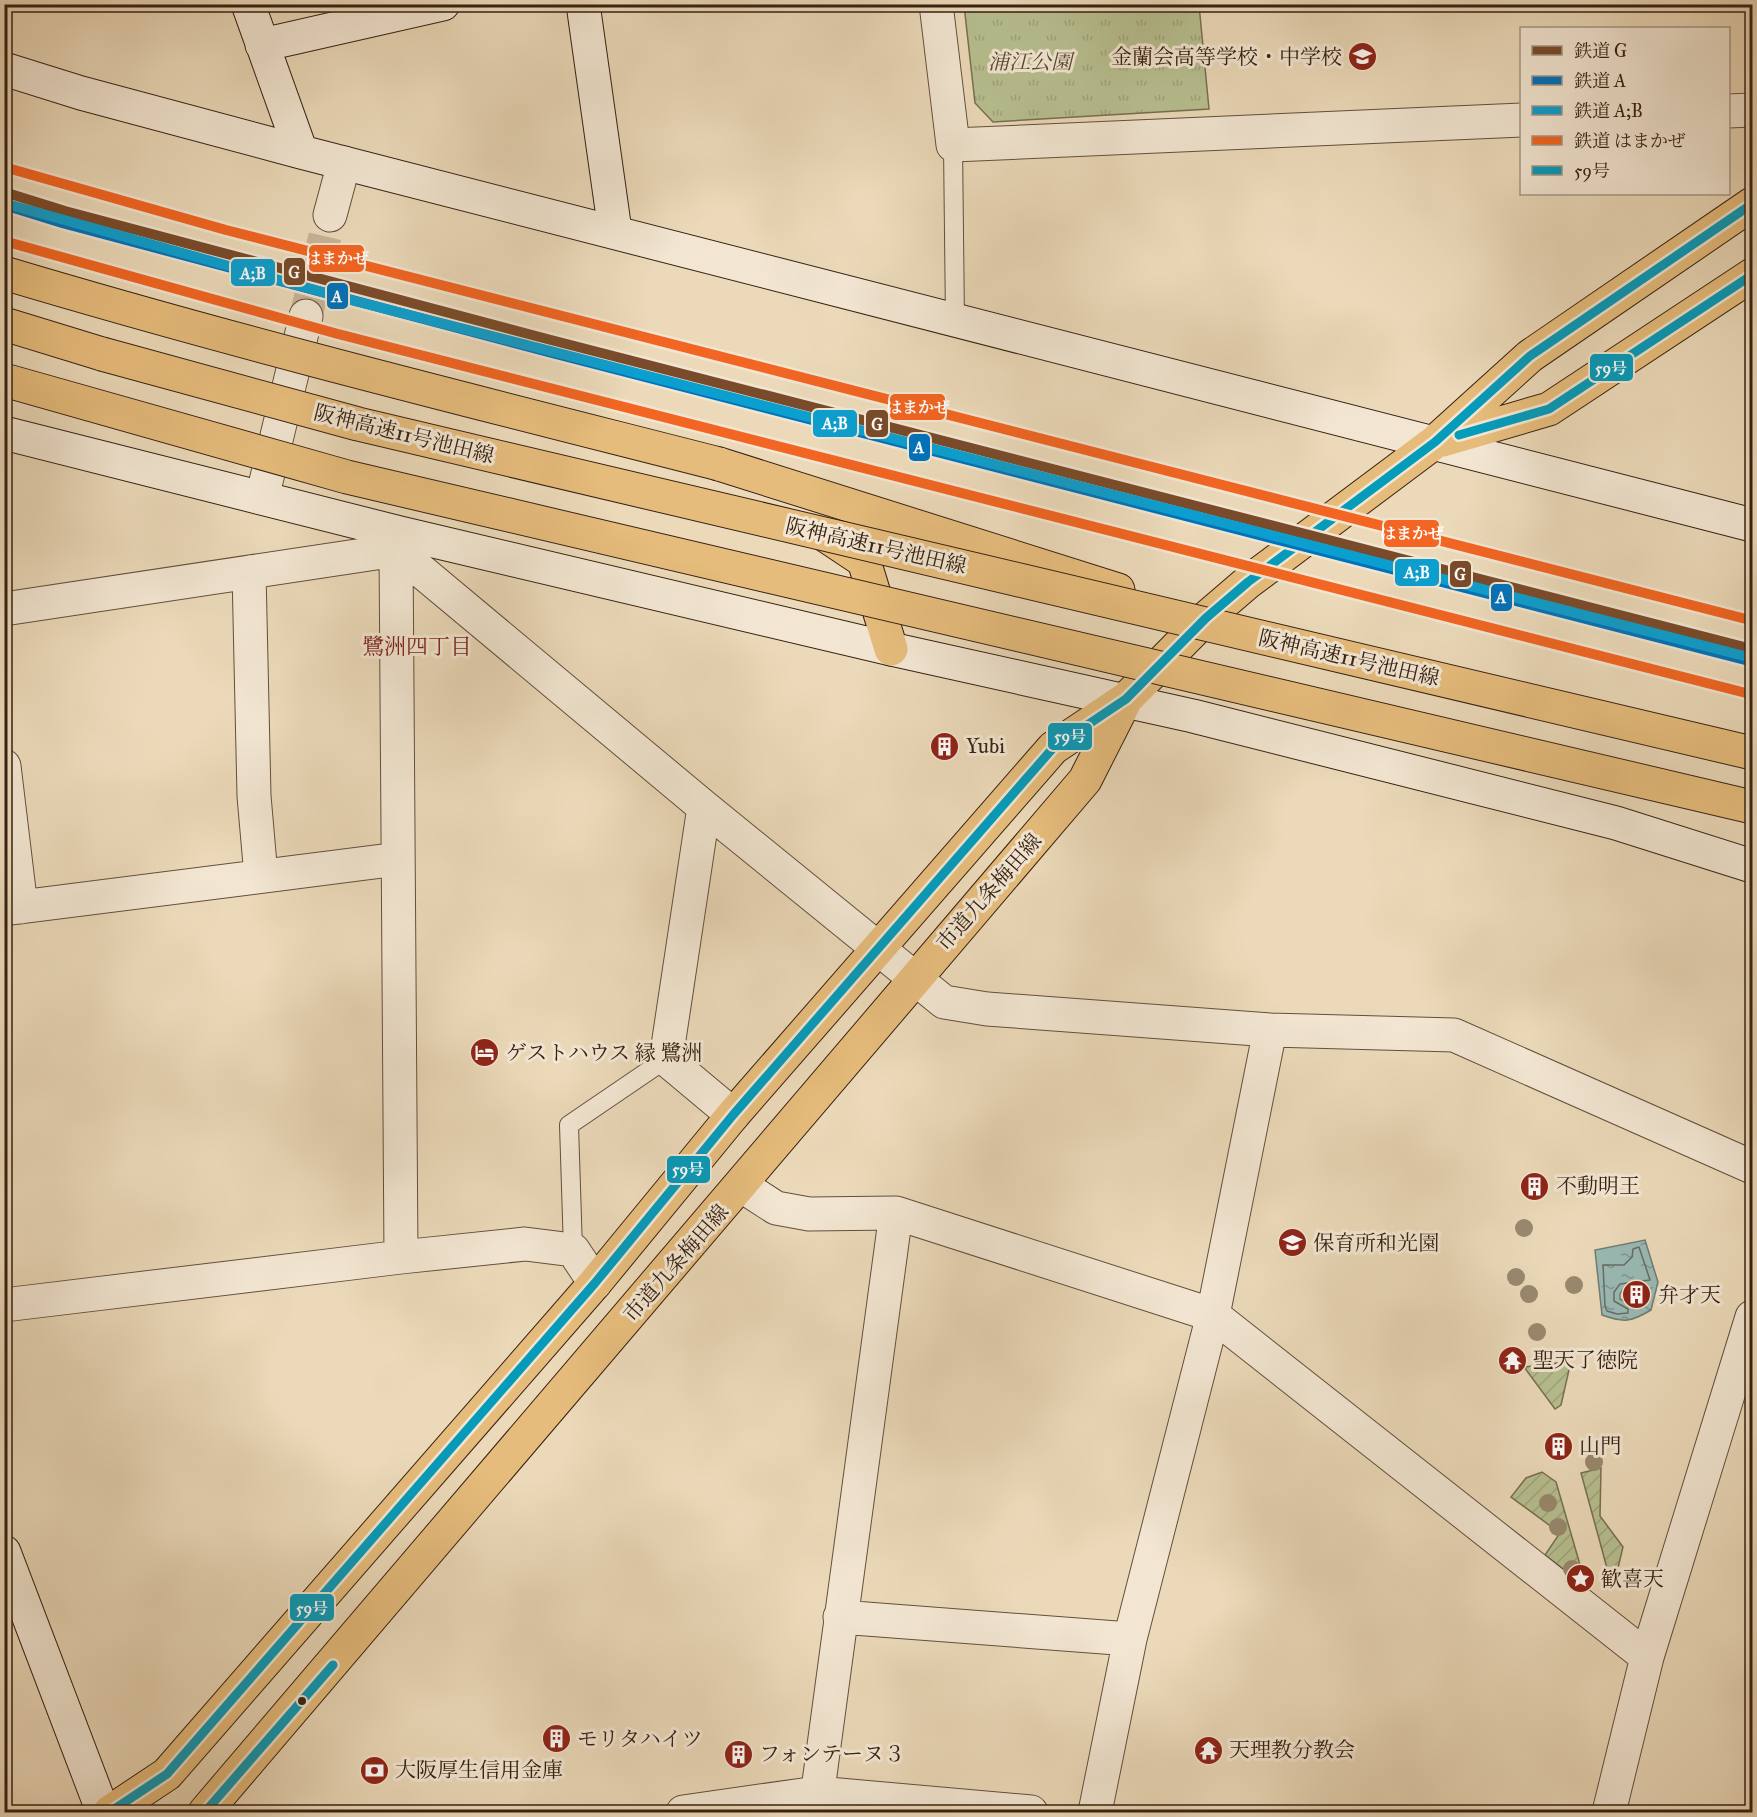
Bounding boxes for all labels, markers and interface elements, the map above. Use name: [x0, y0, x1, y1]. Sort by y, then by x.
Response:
legend: [1520, 27, 1730, 195]
text: 鉄道 G: [1574, 40, 1627, 62]
school or university icon: 金蘭会高等学校・中学校: [1347, 41, 1379, 73]
place label: 金蘭会高等学校・中学校: [1111, 44, 1342, 70]
park label: 浦江公園: [988, 49, 1075, 75]
text: 鉄道 A: [1574, 70, 1626, 92]
text: 鉄道 A;B: [1574, 100, 1643, 122]
text: 鉄道 はまかぜ: [1574, 130, 1686, 152]
text: 59号: [1574, 160, 1610, 182]
line badge: はまかぜ: [308, 244, 365, 273]
text: はまかぜ: [305, 249, 369, 268]
line badge: G: [283, 257, 306, 286]
line badge: A;B: [230, 258, 276, 287]
text: G: [288, 263, 300, 282]
text: A;B: [239, 264, 266, 283]
line badge: A: [326, 282, 349, 310]
text: A: [331, 287, 343, 306]
line badge: 59号: [1589, 353, 1634, 382]
text: 59号: [1595, 359, 1627, 379]
line badge: はまかぜ: [889, 393, 946, 421]
text: はまかぜ: [886, 398, 950, 417]
street label: 阪神高速11号池田線: [311, 399, 497, 469]
line badge: A;B: [812, 409, 858, 438]
line badge: G: [865, 409, 889, 438]
text: A;B: [821, 414, 848, 433]
text: G: [871, 415, 883, 434]
line badge: A: [908, 433, 931, 462]
text: A: [913, 438, 925, 457]
street label: 阪神高速11号池田線: [783, 513, 969, 579]
line badge: はまかぜ: [1383, 519, 1440, 548]
text: はまかぜ: [1380, 524, 1444, 543]
line badge: A;B: [1394, 558, 1440, 587]
line badge: G: [1449, 560, 1472, 588]
text: A;B: [1403, 563, 1430, 582]
text: G: [1454, 565, 1466, 584]
line badge: A: [1490, 583, 1513, 612]
text: A: [1495, 588, 1507, 607]
street label: 阪神高速11号池田線: [1256, 625, 1442, 691]
district label: 鷺洲四丁目: [362, 633, 472, 660]
line badge: 59号: [1047, 722, 1093, 751]
text: 59号: [1054, 727, 1086, 747]
building icon: Yubi: [929, 730, 961, 762]
place label: Yubi: [966, 733, 1005, 759]
street label: 市道九条梅田線: [931, 828, 1047, 956]
hotel icon: ゲストハウス 縁 鷺洲: [469, 1037, 501, 1069]
place label: ゲストハウス 縁 鷺洲: [506, 1040, 702, 1066]
line badge: 59号: [666, 1155, 711, 1184]
text: 59号: [672, 1160, 704, 1180]
building icon: 不動明王: [1519, 1170, 1551, 1202]
place label: 不動明王: [1556, 1173, 1640, 1199]
street label: 市道九条梅田線: [618, 1199, 734, 1327]
school or university icon: 保育所和光園: [1276, 1227, 1308, 1259]
place label: 保育所和光園: [1313, 1230, 1439, 1256]
building icon: 弁才天: [1621, 1279, 1653, 1311]
place label: 弁才天: [1658, 1282, 1721, 1308]
temple icon: 聖天了徳院: [1496, 1344, 1528, 1376]
place label: 聖天了徳院: [1533, 1347, 1638, 1373]
building icon: 山門: [1542, 1430, 1574, 1462]
place label: 山門: [1579, 1433, 1621, 1459]
place icon: 歓喜天: [1564, 1563, 1596, 1595]
place label: 歓喜天: [1601, 1566, 1664, 1592]
line badge: 59号: [289, 1593, 335, 1622]
text: 59号: [296, 1599, 328, 1619]
unlabelled marker: [296, 1695, 308, 1707]
building icon: モリタハイツ: [540, 1723, 572, 1755]
place label: モリタハイツ: [577, 1726, 703, 1752]
temple icon: 天理教分教会: [1192, 1734, 1224, 1766]
place label: 天理教分教会: [1229, 1737, 1355, 1763]
building icon: フォンテーヌ３: [722, 1738, 754, 1770]
place label: フォンテーヌ３: [759, 1741, 905, 1767]
bank icon: 大阪厚生信用金庫: [358, 1754, 390, 1786]
place label: 大阪厚生信用金庫: [395, 1757, 563, 1783]

